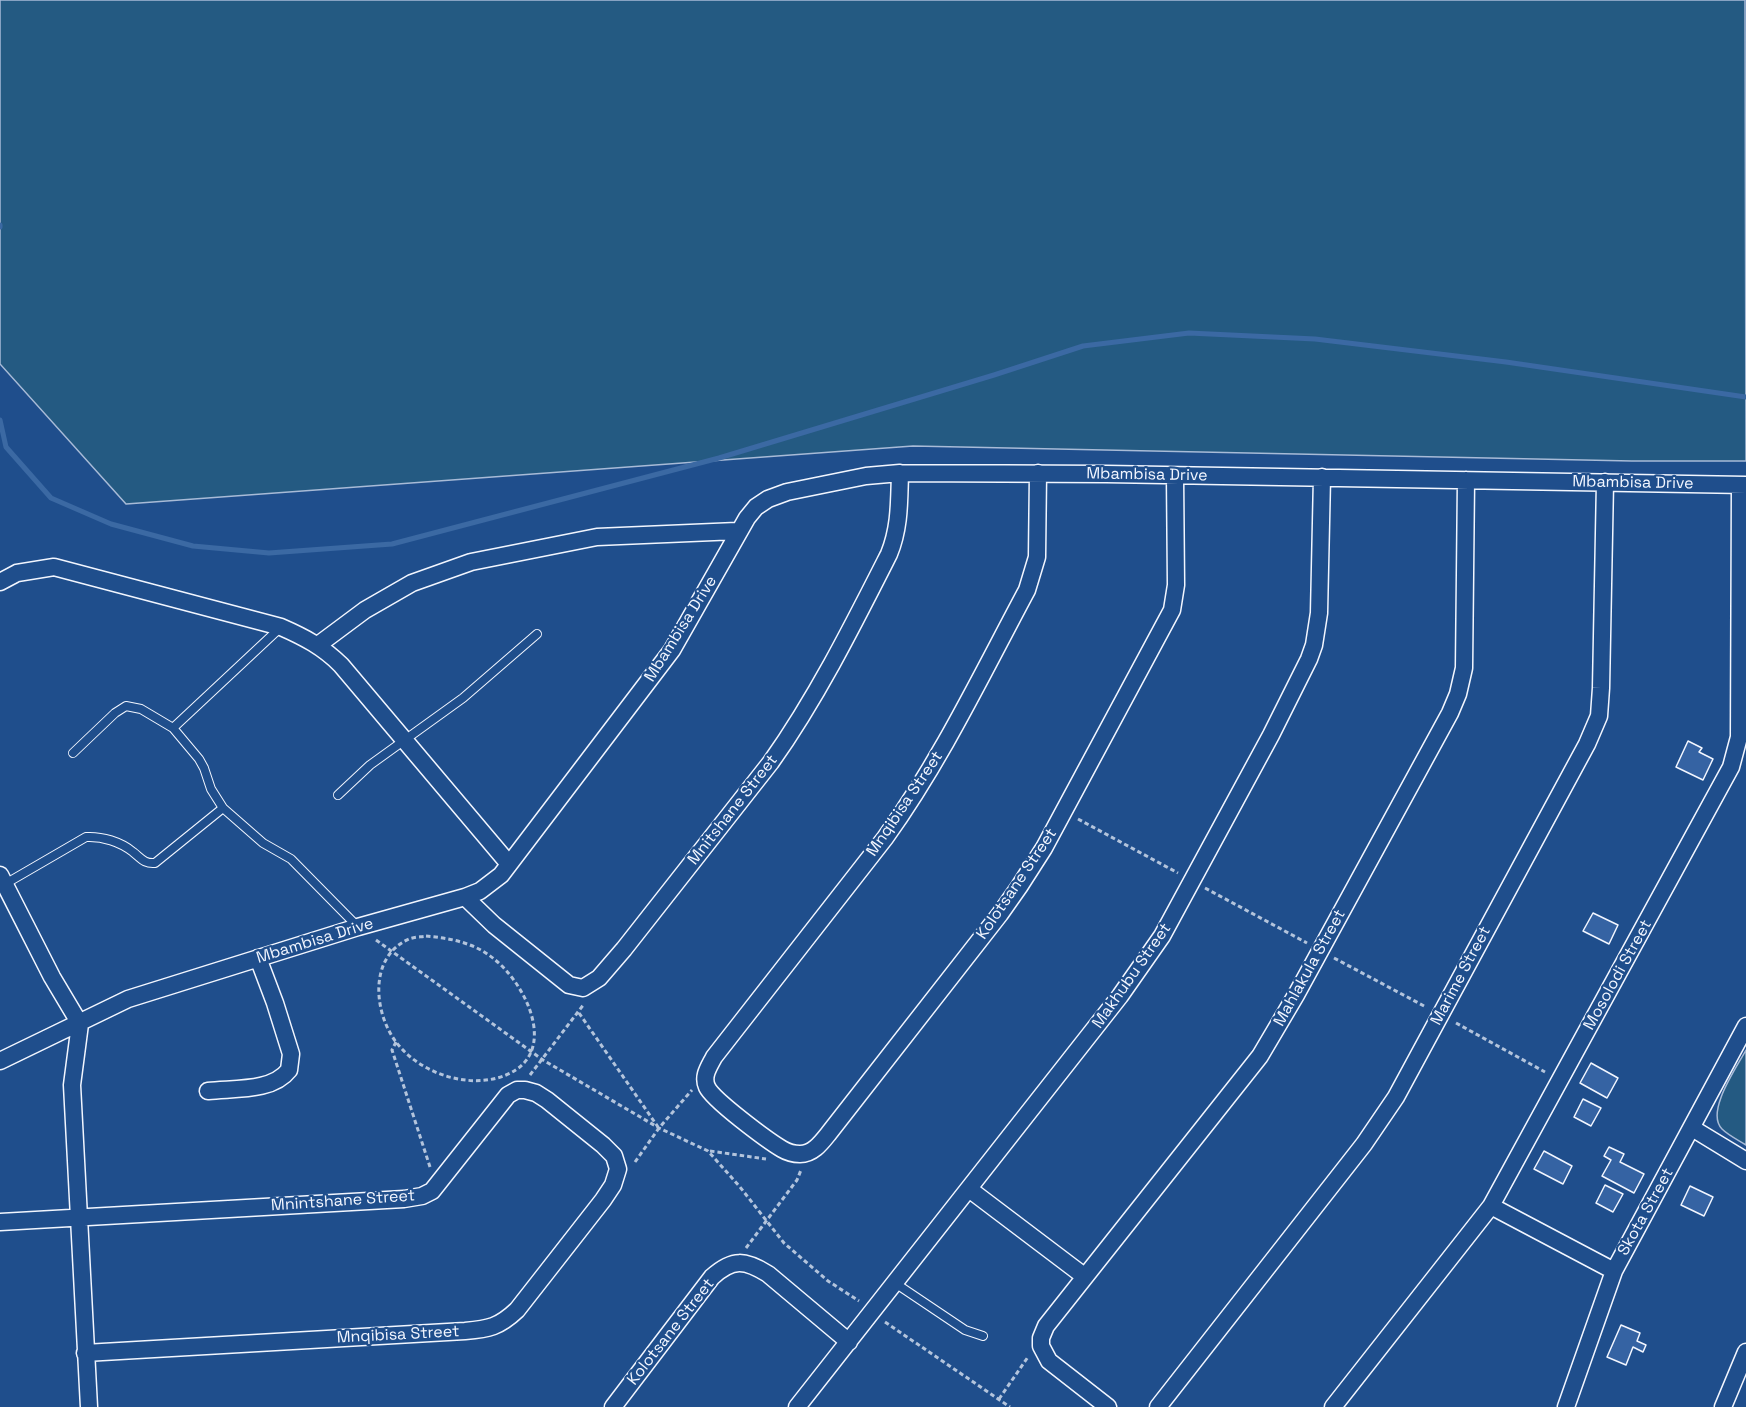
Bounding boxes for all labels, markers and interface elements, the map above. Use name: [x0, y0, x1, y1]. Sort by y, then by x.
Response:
street label: Mbambisa Drive: [1086, 464, 1208, 486]
street label: Mbambisa Drive: [1572, 472, 1694, 494]
street label: Mbambisa Drive: [641, 572, 721, 686]
street label: Mnqibisa Street: [863, 748, 947, 860]
street label: Mnitshane Street: [684, 751, 782, 869]
street label: Kolotsane Street: [973, 825, 1061, 943]
street label: Mahlakula Street: [1270, 906, 1350, 1030]
street label: Mbambisa Drive: [254, 914, 376, 968]
street label: Mosolodi Street: [1580, 917, 1656, 1033]
street label: Makhubu Street: [1089, 920, 1175, 1032]
street label: Marime Street: [1427, 923, 1495, 1029]
street label: Skota Street: [1614, 1165, 1678, 1259]
street label: Mnintshane Street: [270, 1186, 416, 1216]
street label: Kolotsane Street: [623, 1275, 719, 1389]
street label: Mnqibisa Street: [336, 1322, 460, 1348]

